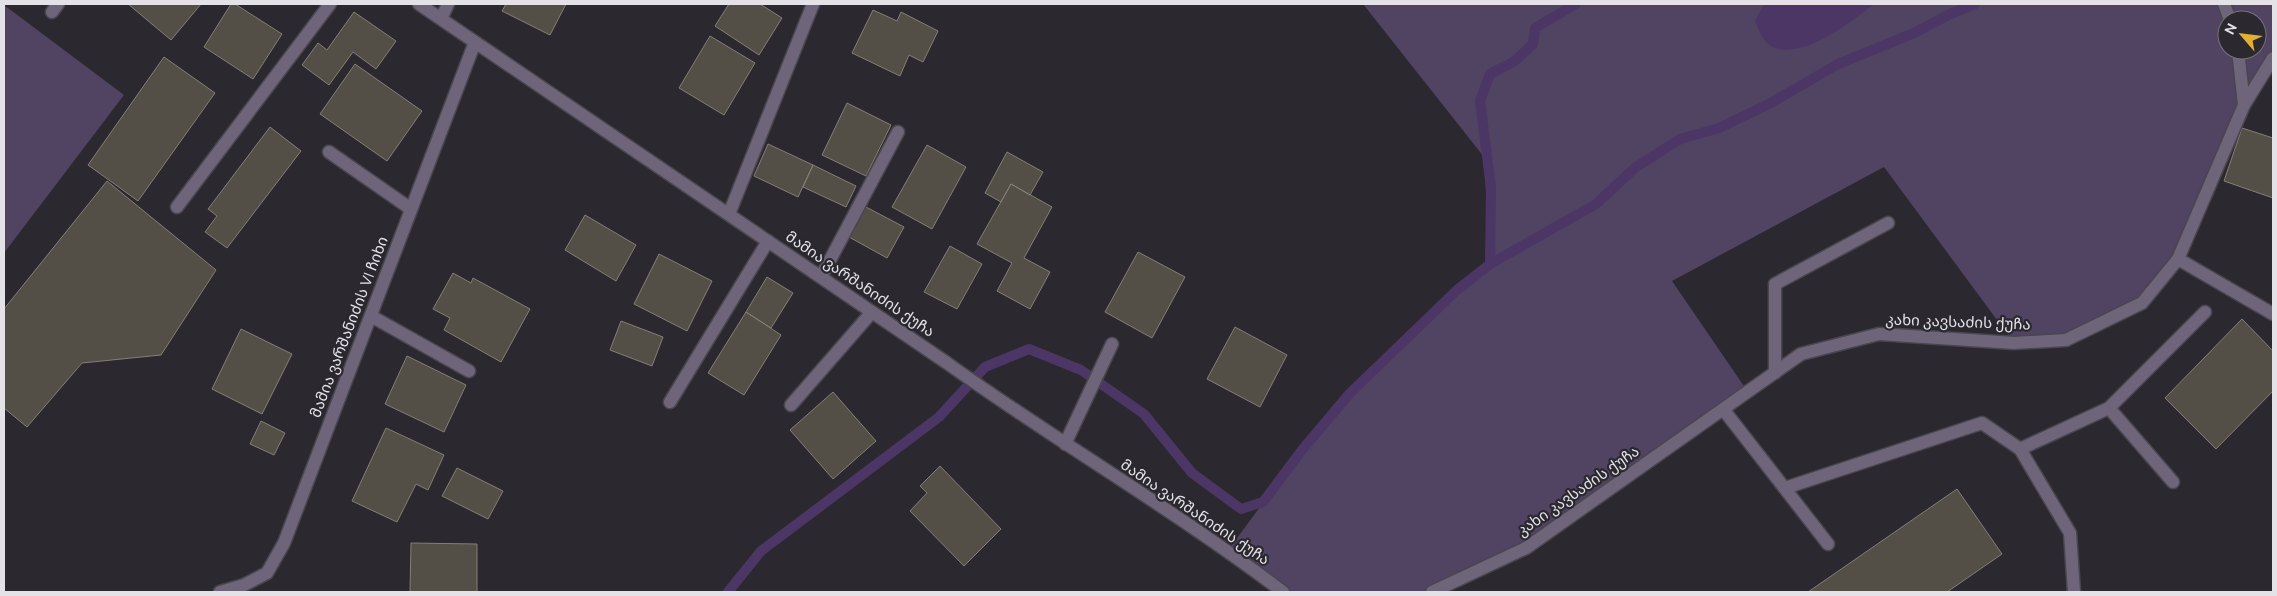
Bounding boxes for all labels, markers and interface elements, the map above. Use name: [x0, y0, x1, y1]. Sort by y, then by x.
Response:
north arrow: [2217, 10, 2267, 60]
text: N: [2221, 21, 2240, 37]
street label: მამია ვარშანიძის ქუჩა: [782, 227, 938, 341]
street label: მამია ვარშანიძის VI ჩიხი: [306, 234, 392, 420]
street label: კახი კავსაძის ქუჩა: [1885, 310, 2031, 334]
street label: კახი კავსაძის ქუჩა: [1513, 442, 1643, 540]
street label: მამია ვარშანიძის ქუჩა: [1117, 455, 1273, 569]

